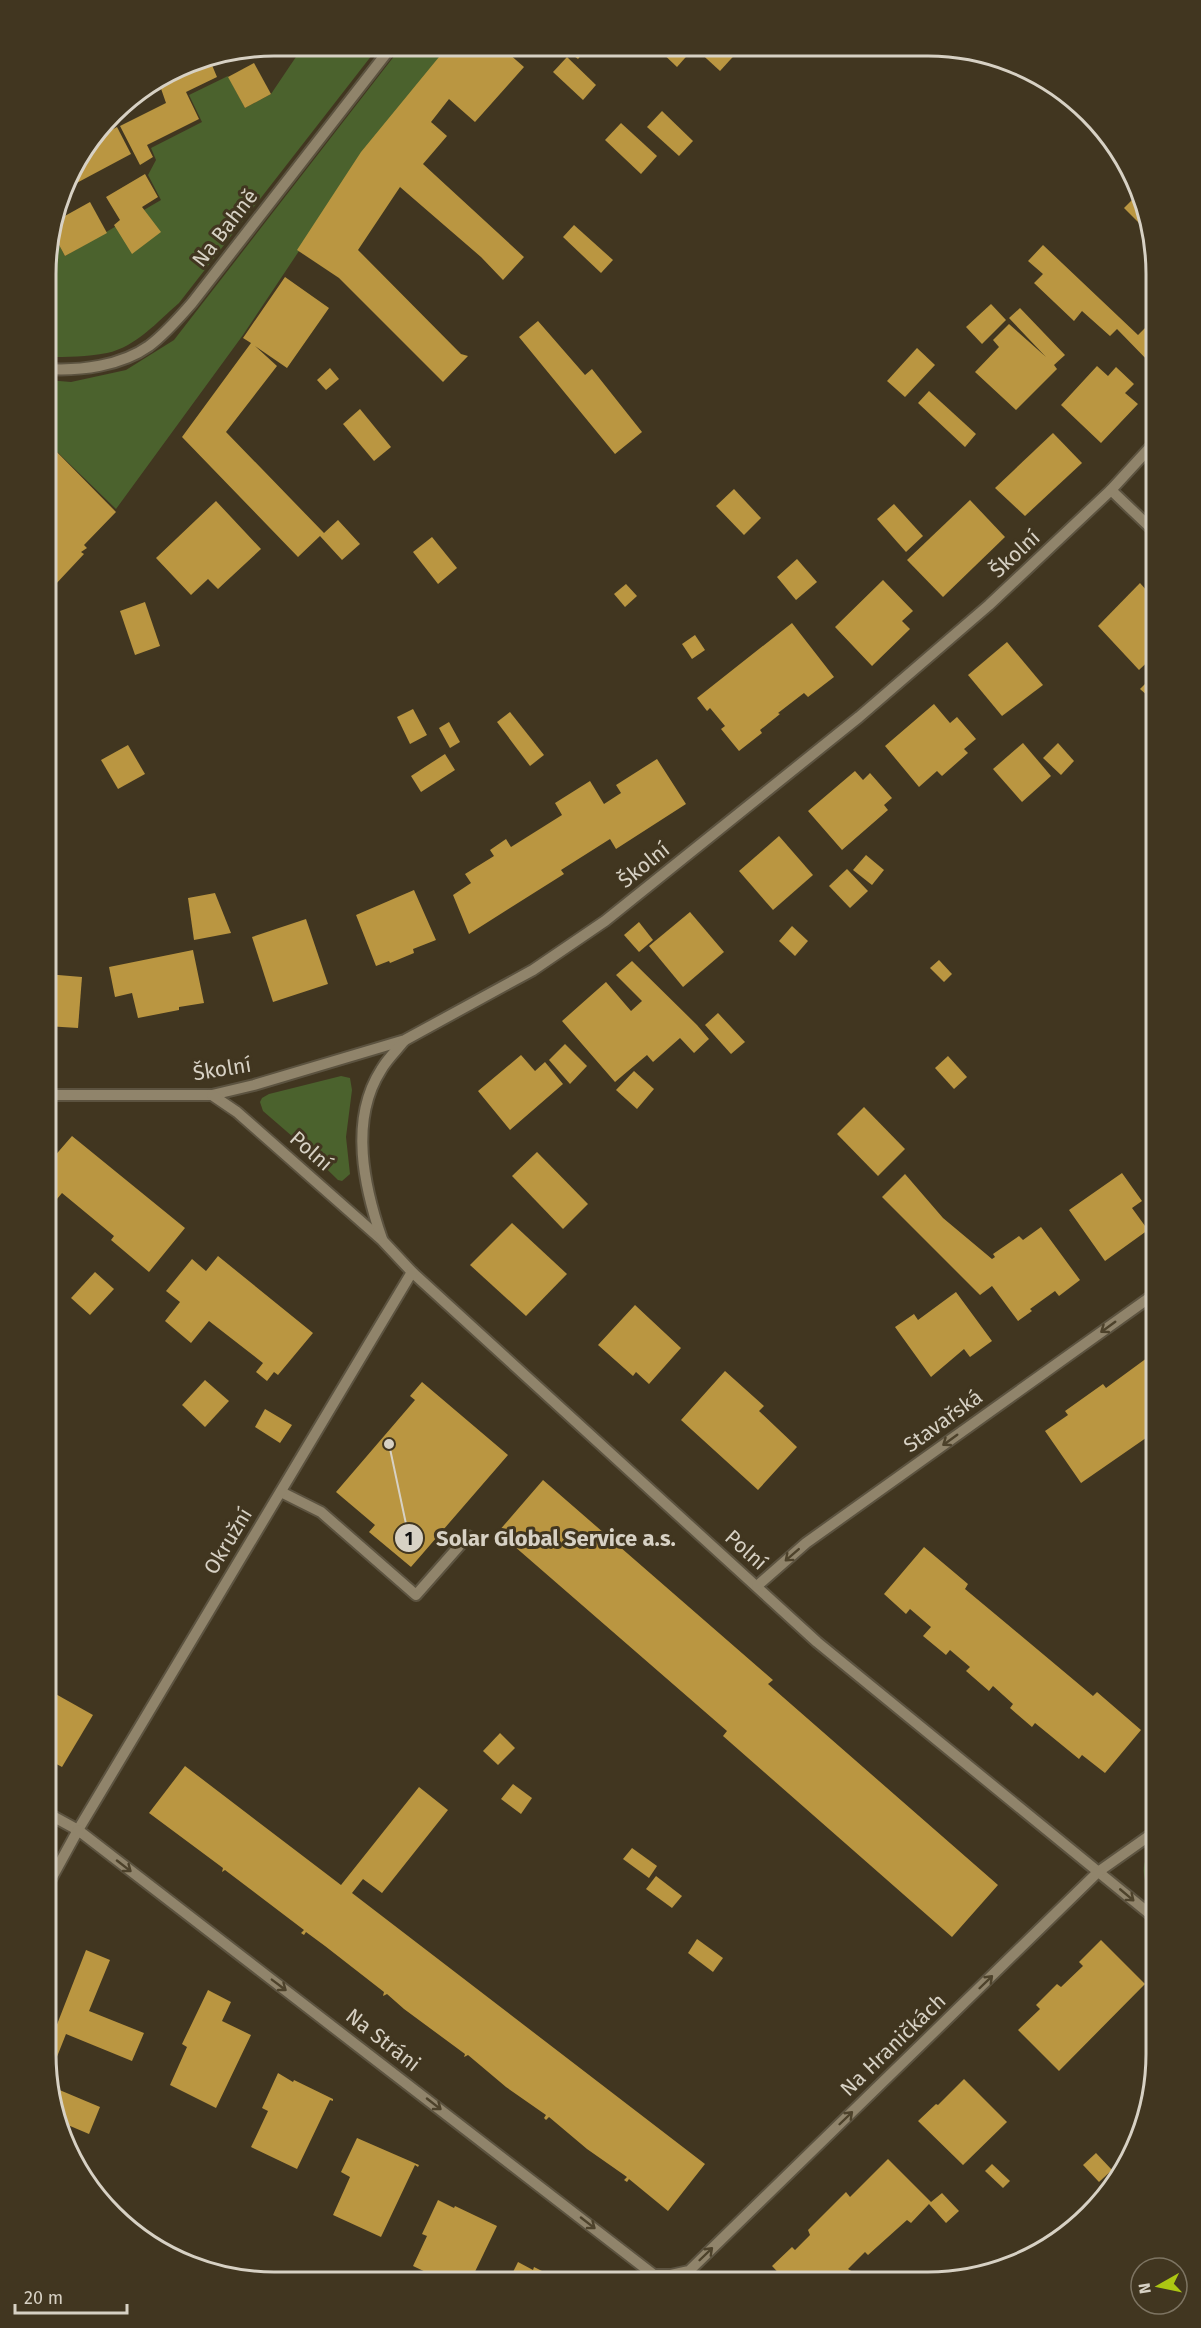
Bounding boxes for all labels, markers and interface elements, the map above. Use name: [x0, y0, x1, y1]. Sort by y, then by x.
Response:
street label: Na Bahně: [187, 184, 263, 272]
street label: Školní: [985, 524, 1045, 584]
street label: Školní: [613, 836, 675, 894]
street label: Školní: [191, 1052, 253, 1086]
street label: Polní: [284, 1125, 338, 1177]
one-way arrow: [1101, 1321, 1117, 1333]
street label: Stavařská: [899, 1384, 987, 1458]
one-way arrow: [942, 1434, 958, 1446]
street label: Okružní: [198, 1503, 258, 1579]
callout: Solar Global Service a.s.: [394, 1518, 688, 1558]
street label: Polní: [719, 1524, 773, 1576]
text: Solar Global Service a.s.: [436, 1525, 676, 1552]
text: 1: [405, 1528, 413, 1550]
one-way arrow: [785, 1548, 800, 1562]
one-way arrow: [116, 1860, 132, 1873]
one-way arrow: [1119, 1889, 1135, 1902]
one-way arrow: [978, 1974, 993, 1989]
one-way arrow: [271, 1978, 287, 1991]
street label: Na Hraničkách: [835, 1988, 951, 2102]
street label: Na Stráni: [341, 2003, 425, 2077]
one-way arrow: [425, 2097, 441, 2110]
one-way arrow: [839, 2110, 854, 2125]
one-way arrow: [580, 2217, 596, 2230]
one-way arrow: [699, 2247, 714, 2261]
north arrow: [1129, 2256, 1189, 2316]
scale bar: [15, 2277, 128, 2315]
text: N: [1134, 2282, 1155, 2295]
text: 20 m: [24, 2287, 63, 2309]

